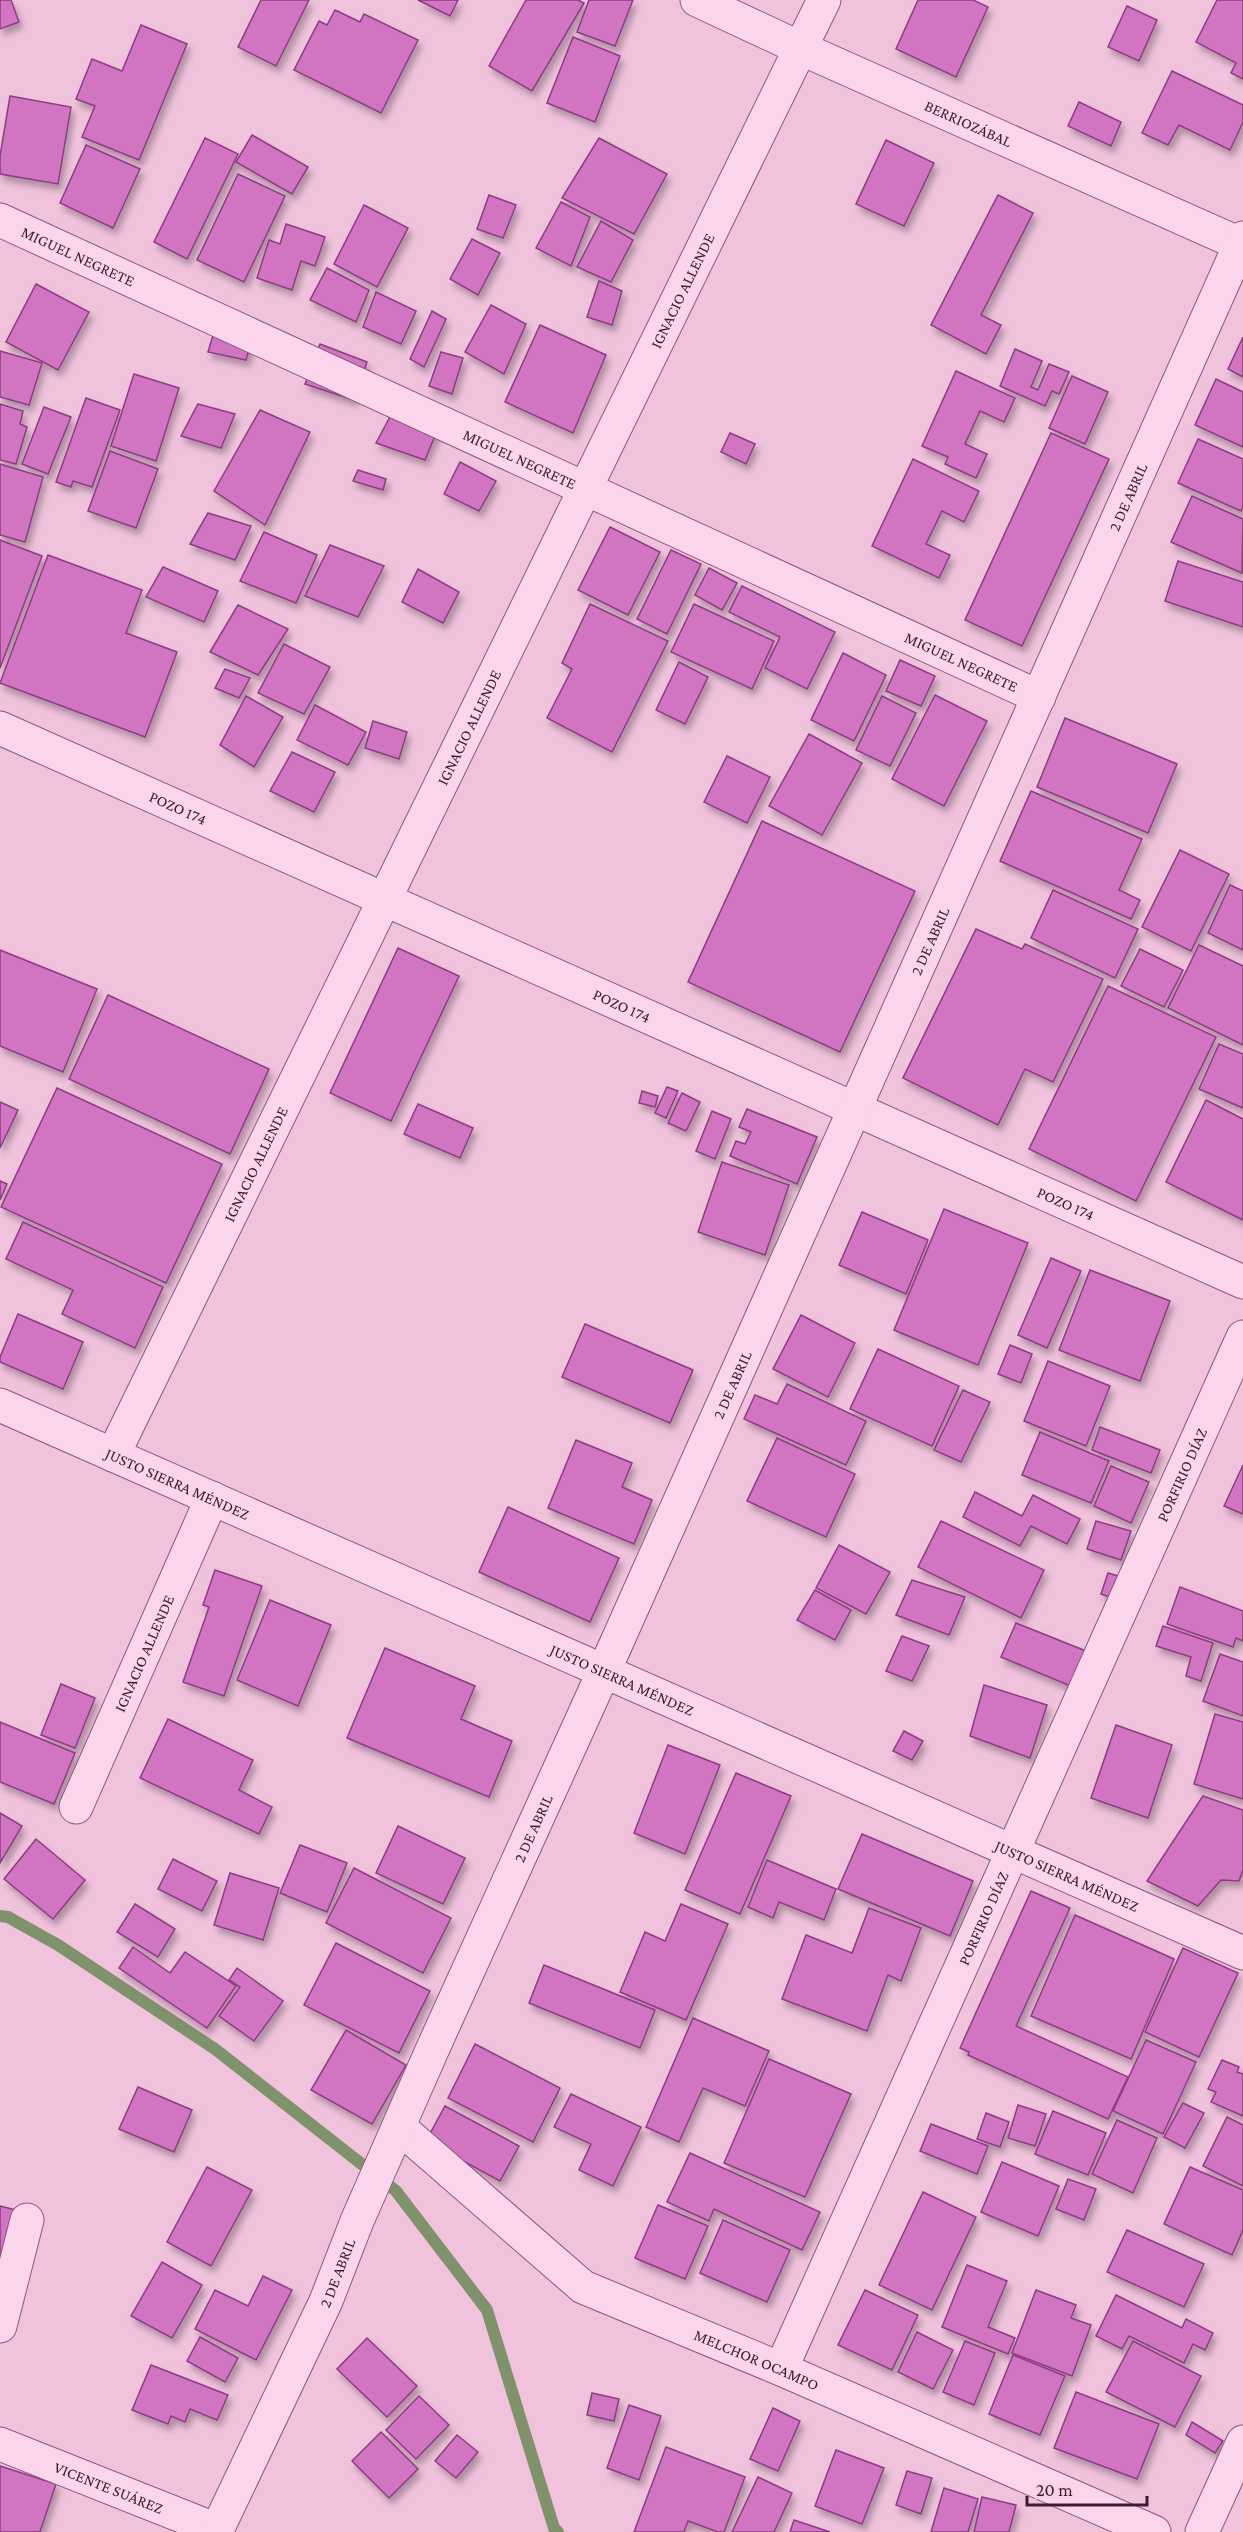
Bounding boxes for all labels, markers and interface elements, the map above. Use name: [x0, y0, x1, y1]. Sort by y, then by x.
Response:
street label: BERRIOZÁBAL: [922, 96, 1015, 150]
street label: MIGUEL NEGRETE: [19, 223, 138, 289]
street label: IGNACIO ALLENDE: [647, 230, 717, 351]
street label: MIGUEL NEGRETE: [461, 425, 579, 492]
street label: 2 DE ABRIL: [1105, 460, 1150, 534]
street label: MIGUEL NEGRETE: [902, 628, 1021, 695]
street label: IGNACIO ALLENDE: [433, 667, 504, 788]
street label: POZO 174: [147, 787, 209, 828]
street label: 2 DE ABRIL: [907, 904, 952, 977]
street label: POZO 174: [591, 985, 653, 1025]
street label: IGNACIO ALLENDE: [220, 1103, 291, 1224]
street label: POZO 174: [1035, 1183, 1097, 1223]
street label: 2 DE ABRIL: [709, 1348, 754, 1421]
street label: PORFIRIO DÍAZ: [1153, 1425, 1210, 1524]
street label: JUSTO SIERRA MÉNDEZ: [101, 1443, 252, 1522]
street label: IGNACIO ALLENDE: [111, 1592, 177, 1714]
street label: JUSTO SIERRA MÉNDEZ: [546, 1639, 697, 1718]
street label: 2 DE ABRIL: [510, 1792, 555, 1865]
street label: JUSTO SIERRA MÉNDEZ: [990, 1835, 1141, 1914]
street label: PORFIRIO DÍAZ: [955, 1869, 1011, 1968]
street label: 2 DE ABRIL: [316, 2236, 358, 2310]
street label: MELCHOR OCAMPO: [692, 2326, 822, 2393]
street label: VICENTE SUÁREZ: [52, 2458, 166, 2516]
scale bar: [1027, 2469, 1147, 2507]
text: 20 m: [1036, 2480, 1073, 2500]

